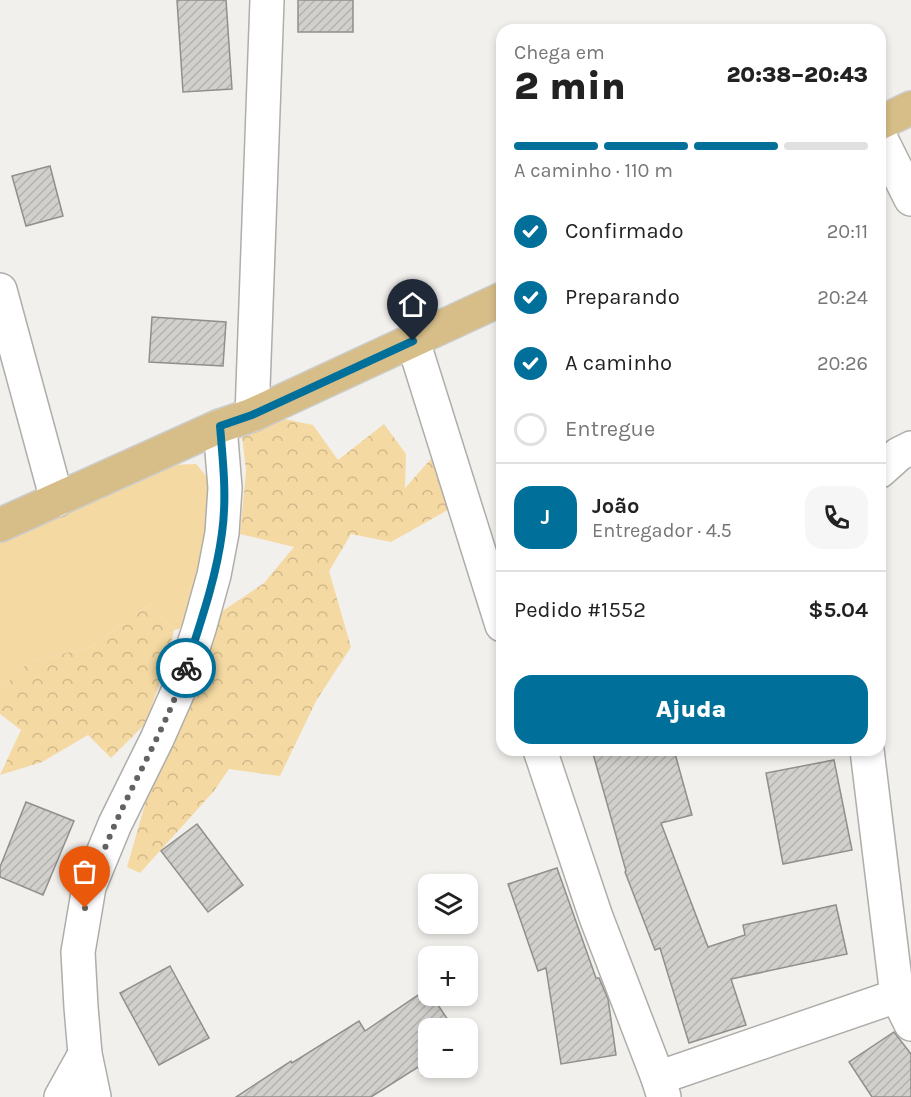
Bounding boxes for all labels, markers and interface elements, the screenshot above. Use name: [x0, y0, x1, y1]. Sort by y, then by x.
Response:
text: Chega em: [514, 41, 605, 64]
text: 20:38–20:43: [726, 62, 868, 88]
text: 2 min: [514, 63, 626, 109]
text: A caminho · 110 m: [514, 159, 673, 182]
icon: check: [514, 215, 547, 248]
text: Confirmado: [565, 218, 684, 244]
text: 20:11: [827, 220, 868, 243]
pin: [387, 279, 438, 341]
icon: check: [514, 281, 547, 314]
text: Preparando: [565, 284, 680, 310]
text: 20:24: [817, 286, 868, 309]
icon: home: [396, 288, 429, 321]
icon: check: [514, 347, 547, 380]
text: A caminho: [565, 350, 672, 376]
text: 20:26: [817, 352, 868, 375]
text: Entregue: [565, 416, 655, 442]
button: phone: [805, 486, 868, 549]
text: João: [592, 493, 640, 519]
text: J: [541, 504, 550, 530]
text: Entregador · 4.5: [592, 519, 732, 542]
text: Pedido #1552: [514, 597, 646, 623]
text: $5.04: [808, 597, 868, 623]
courier: [156, 638, 216, 698]
icon: bike: [170, 652, 203, 685]
button: Ajuda: [514, 675, 868, 744]
pin: [59, 846, 110, 908]
icon: bag: [68, 855, 101, 888]
map controls: [418, 874, 478, 1078]
button: layers: [418, 874, 478, 934]
button: +: [418, 946, 478, 1006]
button: −: [418, 1018, 478, 1078]

